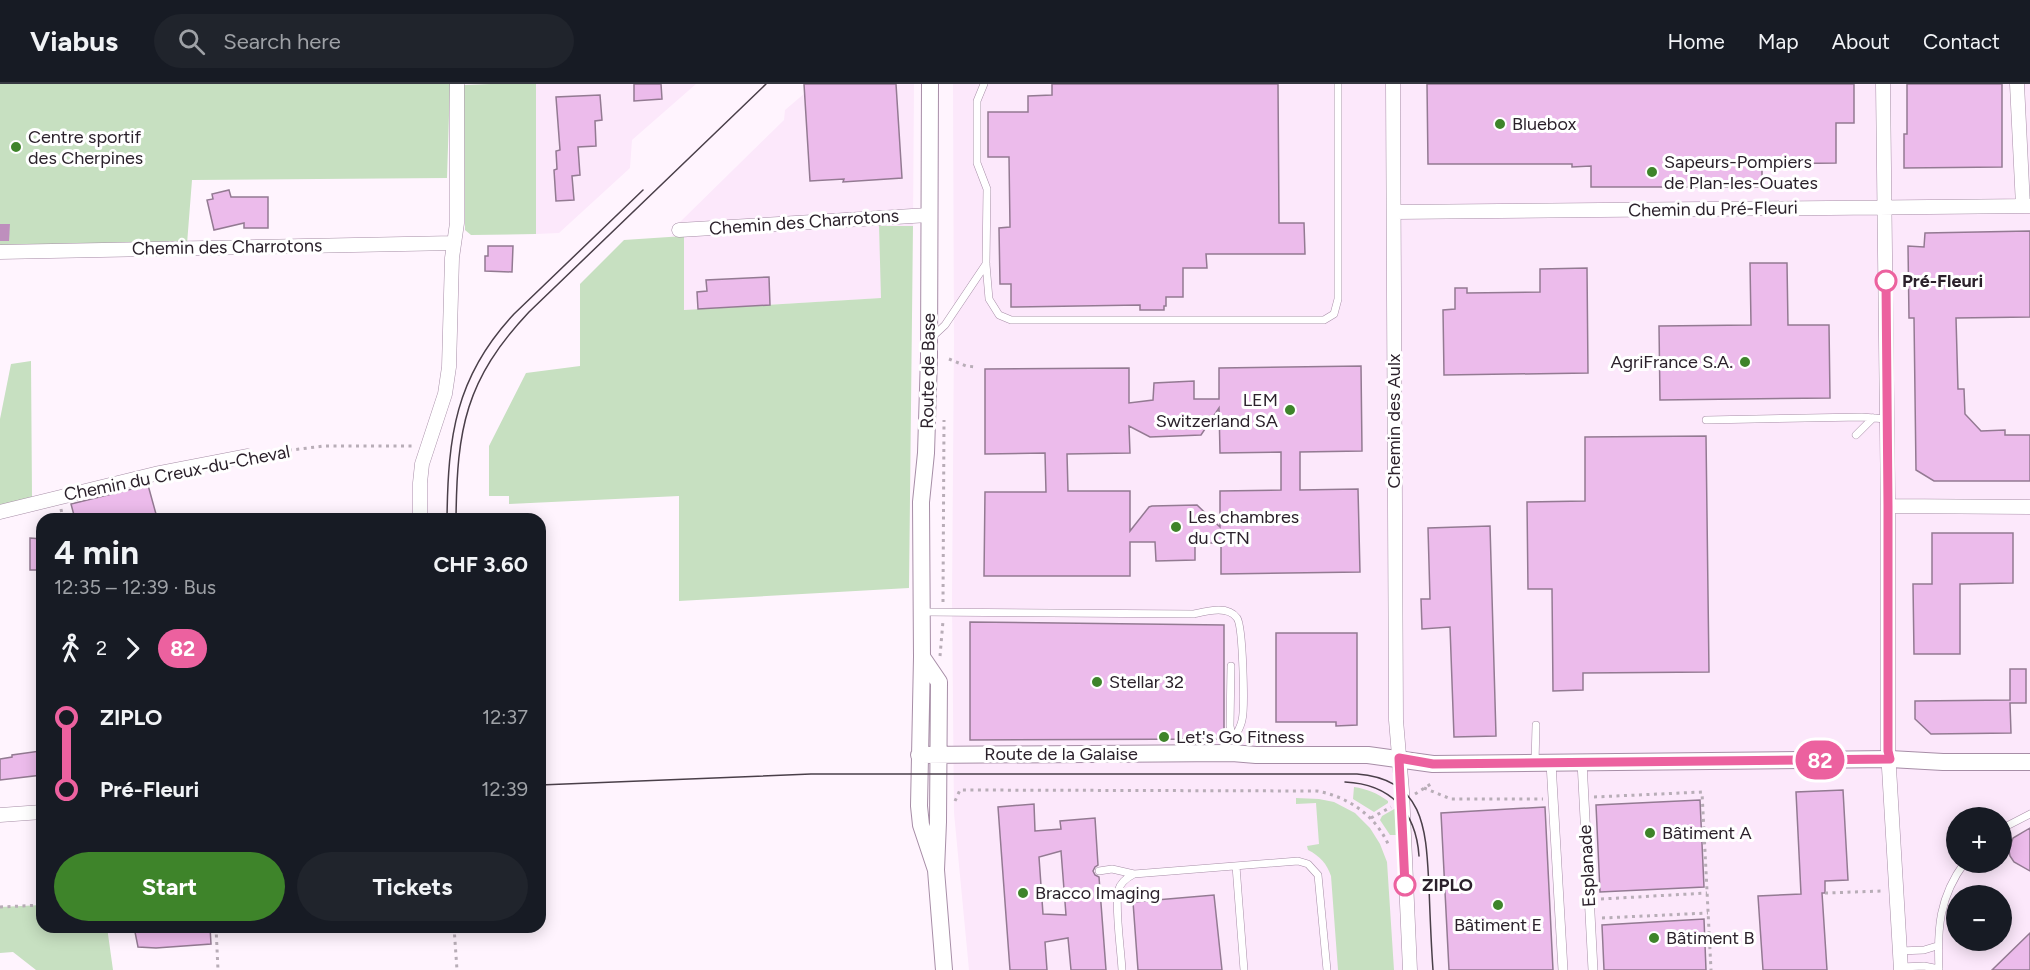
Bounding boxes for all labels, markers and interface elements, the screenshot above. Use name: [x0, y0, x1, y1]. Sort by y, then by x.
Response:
search box: [154, 14, 574, 68]
text: Viabus: [30, 24, 118, 58]
icon: search: [175, 25, 208, 58]
text: Search here: [223, 28, 341, 55]
text: Home: [1668, 29, 1725, 54]
text: Map: [1758, 29, 1799, 54]
text: About: [1832, 29, 1890, 54]
text: Contact: [1923, 29, 2000, 54]
place label: Bluebox: [1512, 113, 1577, 135]
marker: Bluebox: [1493, 117, 1507, 131]
place label: Centre sportif des Cherpines: [28, 126, 143, 169]
marker: Centre sportif des Cherpines: [9, 140, 23, 154]
place label: Sapeurs-Pompiers de Plan-les-Ouates: [1664, 151, 1818, 194]
marker: Sapeurs-Pompiers de Plan-les-Ouates: [1645, 165, 1659, 179]
street label: Chemin du Pré-Fleuri: [1628, 197, 1798, 221]
street label: Chemin des Charrotons: [708, 204, 900, 240]
street label: Chemin des Charrotons: [132, 234, 322, 260]
marker: Pré-Fleuri: [1875, 270, 1897, 292]
place label: Pré-Fleuri: [1902, 270, 1983, 292]
street label: Route de Base: [916, 313, 940, 429]
place label: AgriFrance S.A.: [1610, 351, 1733, 373]
street label: Chemin des Aulx: [1383, 353, 1405, 488]
marker: AgriFrance S.A.: [1738, 355, 1752, 369]
place label: LEM Switzerland SA: [1156, 389, 1278, 432]
marker: LEM Switzerland SA: [1283, 403, 1297, 417]
street label: Chemin du Creux-du-Cheval: [62, 440, 292, 506]
place label: Les chambres du CTN: [1188, 506, 1299, 549]
marker: Les chambres du CTN: [1169, 520, 1183, 534]
text: 4 min: [54, 533, 139, 572]
text: CHF 3.60: [433, 551, 528, 578]
text: 12:35 – 12:39 · Bus: [54, 575, 216, 599]
icon: walk: [54, 632, 87, 665]
icon: forward: [116, 632, 149, 665]
text: 2: [96, 636, 107, 660]
text: 82: [170, 636, 195, 661]
place label: Stellar 32: [1109, 671, 1184, 693]
marker: Stellar 32: [1090, 675, 1104, 689]
text: ZIPLO: [100, 704, 162, 731]
text: 12:37: [482, 705, 528, 729]
place label: Let's Go Fitness: [1176, 726, 1304, 748]
marker: Let's Go Fitness: [1157, 730, 1171, 744]
line badge: 82: [1793, 740, 1847, 780]
street label: Route de la Galaise: [984, 743, 1138, 765]
text: 82: [1807, 748, 1833, 773]
text: Pré-Fleuri: [100, 776, 199, 803]
text: 12:39: [481, 777, 528, 801]
map controls: [1946, 807, 2012, 951]
button: +: [1946, 807, 2012, 873]
place label: Bâtiment A: [1662, 822, 1752, 844]
street label: Esplanade: [1574, 824, 1600, 908]
marker: Bâtiment A: [1643, 826, 1657, 840]
button: Start: [54, 852, 285, 921]
button: Tickets: [297, 852, 528, 921]
marker: ZIPLO: [1394, 874, 1416, 896]
place label: ZIPLO: [1422, 874, 1473, 896]
place label: Bracco Imaging: [1035, 882, 1160, 904]
button: −: [1946, 885, 2012, 951]
marker: Bracco Imaging: [1016, 886, 1030, 900]
marker: Bâtiment E: [1491, 898, 1505, 912]
place label: Bâtiment E: [1454, 914, 1542, 936]
place label: Bâtiment B: [1666, 927, 1755, 949]
marker: Bâtiment B: [1647, 931, 1661, 945]

